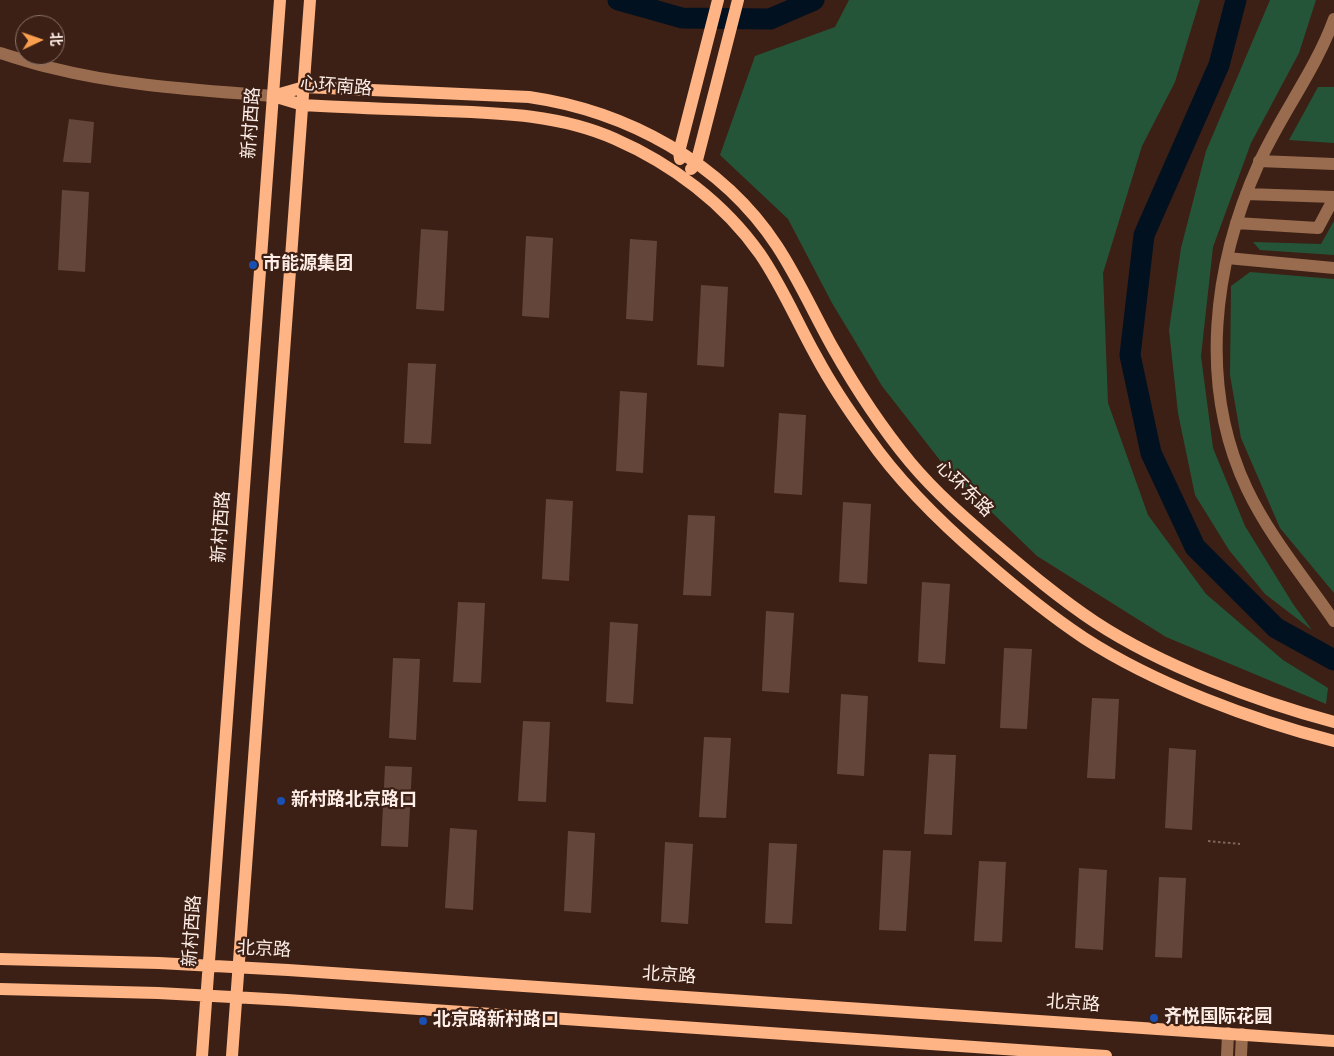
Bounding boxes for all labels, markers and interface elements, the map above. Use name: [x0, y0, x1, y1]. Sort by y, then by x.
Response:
north arrow: [15, 15, 65, 65]
text: 北: [46, 32, 63, 47]
street label: 心环南路: [299, 74, 373, 102]
street label: 新村西路: [240, 86, 266, 160]
place label: 市能源集团: [263, 254, 353, 276]
marker: 市能源集团: [247, 259, 259, 271]
street label: 心环东路: [930, 457, 996, 523]
street label: 新村西路: [210, 490, 236, 564]
place label: 新村路北京路口: [291, 790, 417, 812]
marker: 新村路北京路口: [275, 795, 287, 807]
street label: 新村西路: [181, 894, 207, 968]
street label: 北京路: [236, 939, 292, 963]
street label: 北京路: [641, 964, 697, 990]
street label: 北京路: [1045, 992, 1101, 1018]
place label: 齐悦国际花园: [1164, 1007, 1272, 1029]
place label: 北京路新村路口: [433, 1010, 559, 1032]
marker: 齐悦国际花园: [1148, 1012, 1160, 1024]
marker: 北京路新村路口: [417, 1015, 429, 1027]

